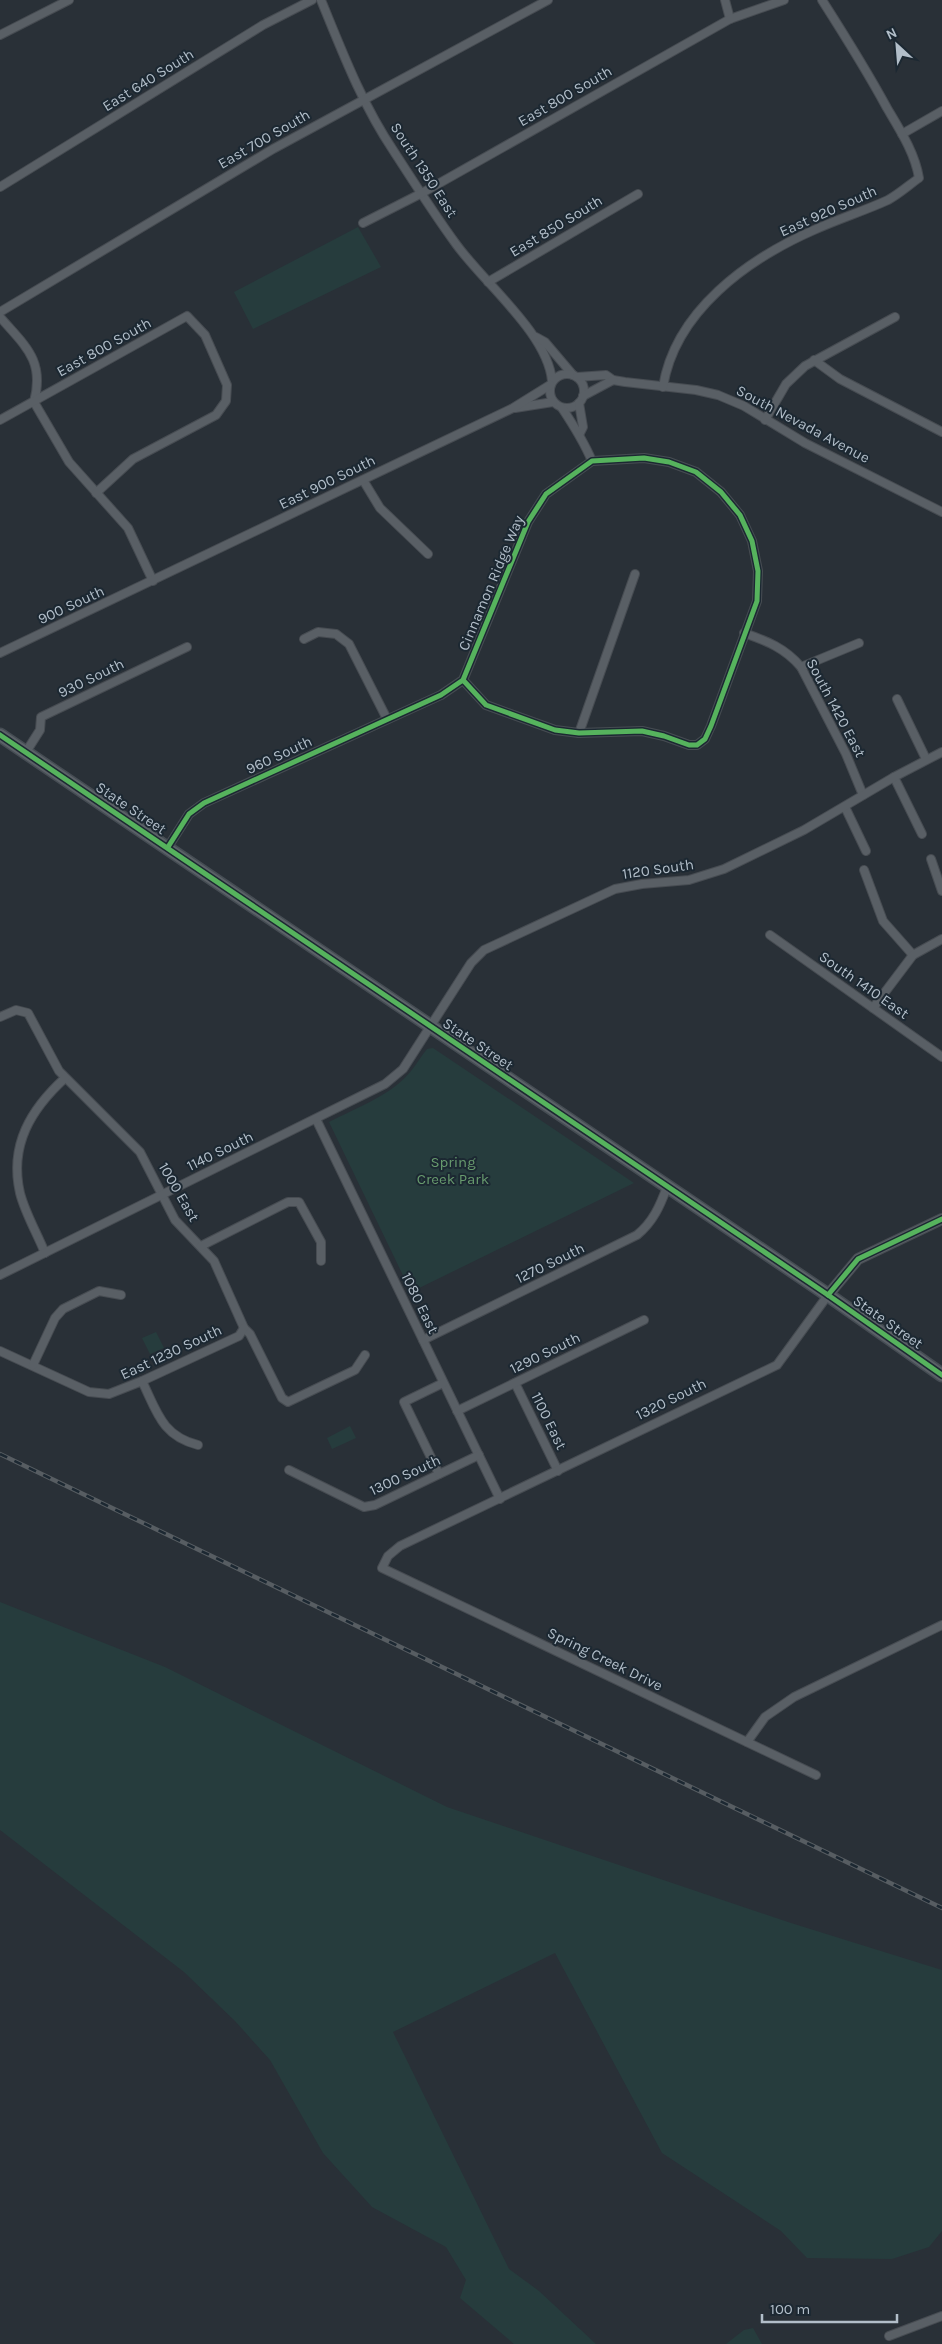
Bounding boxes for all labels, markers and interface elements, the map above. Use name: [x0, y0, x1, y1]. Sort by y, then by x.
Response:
north arrow: [872, 20, 922, 70]
text: N: [883, 24, 900, 44]
street label: East 640 South: [99, 45, 197, 115]
street label: East 800 South: [515, 62, 615, 130]
street label: East 700 South: [215, 105, 313, 173]
street label: South 1350 East: [387, 119, 462, 221]
street label: East 920 South: [777, 181, 879, 241]
street label: East 850 South: [506, 191, 606, 261]
street label: East 800 South: [54, 314, 154, 380]
street label: South Nevada Avenue: [733, 381, 873, 467]
street label: East 900 South: [276, 451, 378, 513]
street label: Cinnamon Ridge Way: [454, 513, 528, 653]
street label: 900 South: [35, 582, 107, 628]
street label: 930 South: [55, 654, 127, 702]
street label: South 1420 East: [802, 656, 870, 761]
street label: 960 South: [243, 732, 315, 778]
street label: State Street: [92, 778, 170, 838]
street label: 1120 South: [621, 855, 695, 883]
street label: South 1410 East: [816, 947, 913, 1023]
street label: State Street: [439, 1014, 517, 1074]
street label: 1140 South: [184, 1127, 256, 1175]
park label: Spring Creek Park: [417, 1153, 489, 1188]
street label: 1000 East: [155, 1159, 203, 1225]
street label: 1270 South: [513, 1239, 587, 1287]
street label: 1080 East: [397, 1269, 443, 1337]
street label: State Street: [850, 1291, 927, 1353]
street label: East 1230 South: [117, 1321, 225, 1383]
street label: 1290 South: [507, 1328, 583, 1378]
street label: 1320 South: [633, 1374, 709, 1424]
street label: 1100 East: [527, 1389, 571, 1453]
street label: 1300 South: [367, 1451, 443, 1499]
street label: Spring Creek Drive: [544, 1623, 666, 1695]
scale bar: [762, 2292, 897, 2324]
text: 100 m: [770, 2300, 810, 2318]

